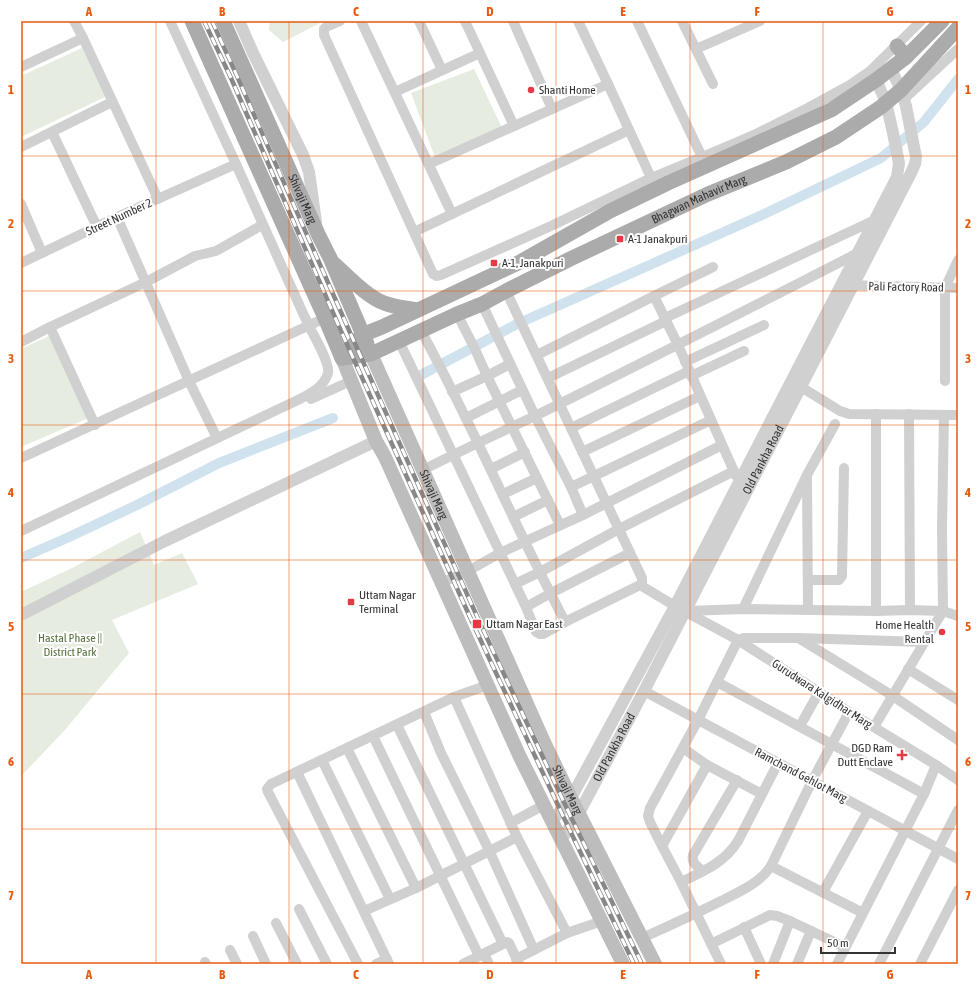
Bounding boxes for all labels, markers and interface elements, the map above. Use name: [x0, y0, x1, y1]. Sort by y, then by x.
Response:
text: A: [85, 4, 93, 19]
text: B: [219, 4, 226, 19]
text: C: [353, 4, 359, 19]
text: D: [486, 4, 494, 19]
text: E: [620, 4, 626, 19]
text: F: [754, 4, 760, 19]
text: G: [887, 4, 894, 19]
text: 1: [8, 82, 14, 97]
text: 1: [965, 82, 971, 97]
place label: Shanti Home: [539, 83, 596, 97]
marker: Shanti Home: [526, 85, 536, 95]
street label: Shivaji Marg: [285, 172, 320, 227]
street label: Bhagwan Mahavir Marg: [649, 172, 749, 227]
street label: Street Number 2: [84, 196, 154, 238]
text: 2: [8, 216, 14, 231]
text: 2: [965, 216, 971, 231]
place label: A-1 Janakpuri: [628, 232, 687, 246]
marker: A-1 Janakpuri: [615, 234, 625, 244]
place label: A-1, Janakpuri: [502, 256, 564, 270]
marker: A-1, Janakpuri: [489, 258, 499, 268]
street label: Pali Factory Road: [868, 279, 944, 295]
text: 3: [8, 351, 14, 366]
text: 3: [965, 351, 971, 366]
street label: Old Pankha Road: [740, 423, 787, 497]
street label: Shivaji Marg: [416, 467, 451, 523]
text: 4: [7, 485, 14, 500]
text: 4: [964, 485, 971, 500]
place label: Uttam Nagar Terminal: [359, 588, 416, 616]
marker: Uttam Nagar Terminal: [346, 597, 356, 607]
place label: Uttam Nagar East: [486, 617, 563, 631]
marker: Uttam Nagar East: [471, 618, 483, 630]
place label: Home Health Rental: [875, 618, 935, 646]
text: 5: [8, 619, 14, 634]
text: 5: [965, 619, 971, 634]
marker: Home Health Rental: [937, 627, 947, 637]
park label: Hastal Phase || District Park: [38, 631, 102, 659]
street label: Gurudwara Kalgidhar Marg: [769, 656, 875, 732]
street label: Old Pankha Road: [590, 710, 638, 784]
place label: DGD Ram Dutt Enclave: [838, 741, 893, 769]
street label: Ramchand Gehlot Marg: [752, 745, 850, 806]
marker: DGD Ram Dutt Enclave: [896, 749, 908, 761]
text: 6: [8, 754, 14, 769]
text: 6: [965, 754, 971, 769]
street label: Shivaji Marg: [549, 763, 586, 818]
text: 7: [8, 888, 14, 903]
text: 7: [965, 888, 971, 903]
scale bar: [821, 929, 895, 955]
text: 50 m: [827, 936, 849, 950]
text: A: [85, 967, 93, 982]
text: B: [219, 967, 226, 982]
text: C: [353, 967, 359, 982]
text: D: [486, 967, 494, 982]
text: E: [620, 967, 626, 982]
text: F: [754, 967, 760, 982]
text: G: [887, 967, 894, 982]

